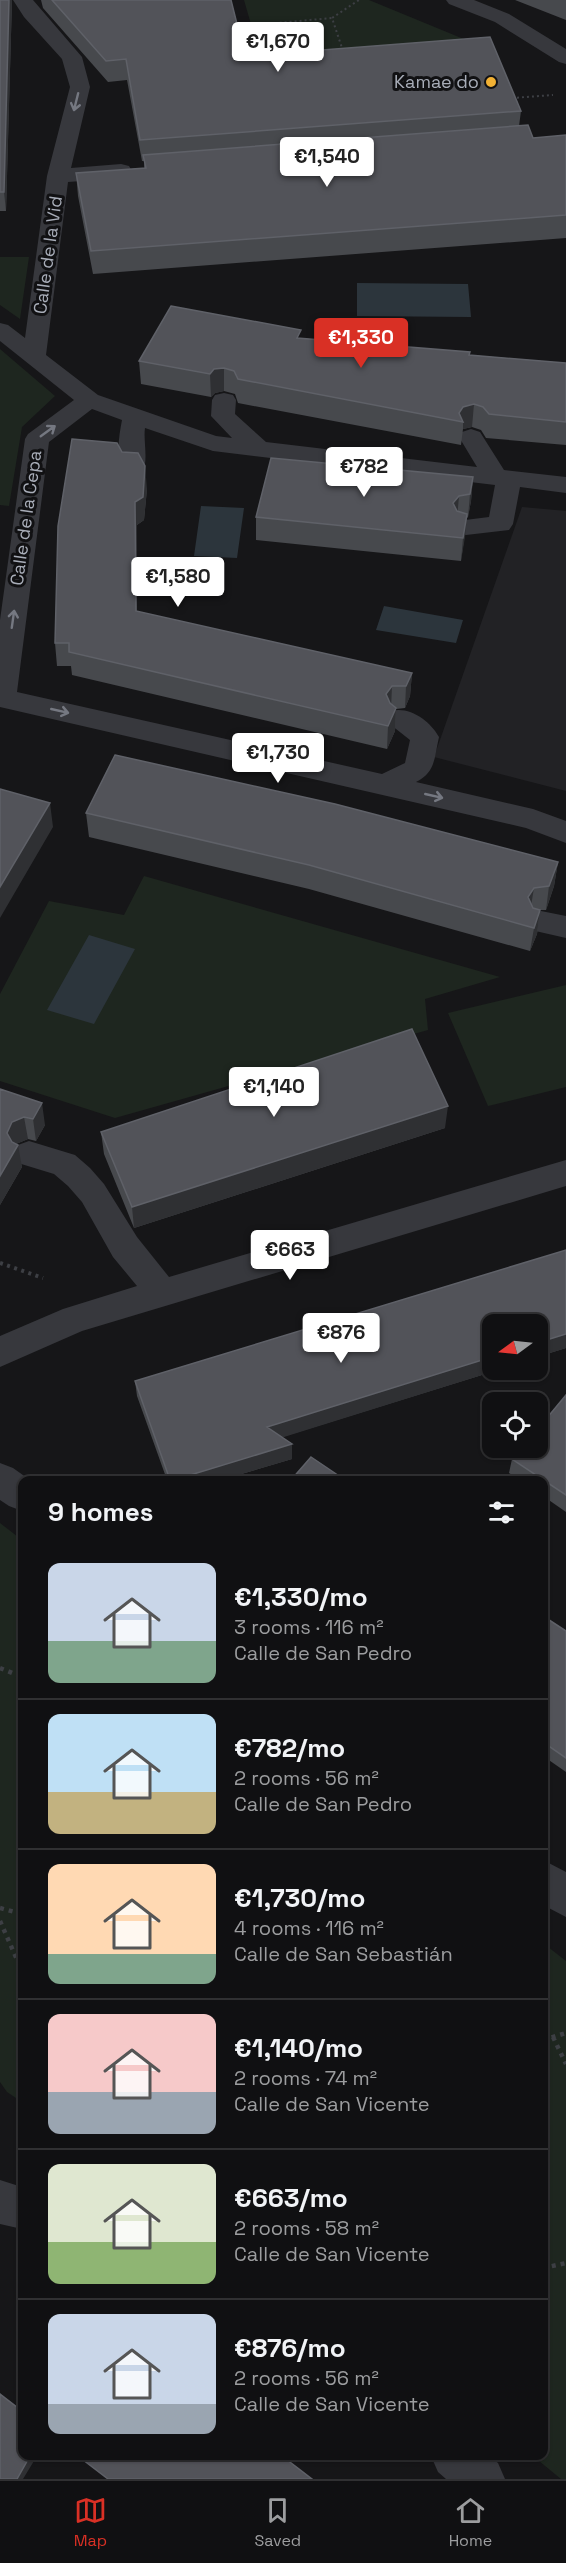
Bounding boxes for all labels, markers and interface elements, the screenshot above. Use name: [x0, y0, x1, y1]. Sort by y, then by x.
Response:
pin: €1,670: [229, 22, 327, 73]
text: €1,670: [246, 28, 310, 54]
place label: Kamae do: [394, 70, 479, 93]
marker: Kamae do: [484, 75, 498, 89]
one-way arrow: [70, 92, 82, 111]
pin: €1,540: [278, 137, 376, 188]
text: €1,540: [294, 143, 360, 169]
street label: Calle de la Vid: [28, 194, 67, 316]
pin: €1,330: [312, 318, 410, 369]
text: €1,330: [328, 324, 394, 350]
one-way arrow: [39, 425, 55, 437]
pin: €782: [328, 447, 400, 498]
street label: Calle de la Cepa: [5, 449, 46, 587]
text: €782: [340, 453, 388, 479]
pin: €1,580: [129, 557, 227, 608]
text: €1,580: [145, 563, 211, 589]
one-way arrow: [8, 610, 19, 630]
one-way arrow: [50, 706, 69, 718]
pin: €1,730: [229, 733, 327, 784]
text: €1,730: [246, 739, 310, 765]
one-way arrow: [424, 791, 443, 803]
pin: €1,140: [225, 1067, 323, 1118]
text: €1,140: [243, 1073, 305, 1099]
pin: €663: [254, 1230, 326, 1281]
text: €663: [265, 1236, 315, 1262]
pin: €876: [305, 1313, 377, 1364]
north arrow: [482, 1314, 548, 1380]
map controls: [482, 1314, 548, 1458]
text: €876: [317, 1319, 365, 1345]
button: locate: [482, 1392, 548, 1458]
text: 9 homes: [48, 1495, 153, 1529]
icon: filters: [485, 1496, 518, 1529]
text: €1,330/mo: [234, 1580, 368, 1614]
icon: home: [96, 1587, 168, 1659]
text: 3 rooms · 116 m²: [234, 1614, 384, 1640]
text: Calle de San Pedro: [234, 1640, 412, 1666]
text: €782/mo: [234, 1731, 345, 1765]
icon: home: [96, 1738, 168, 1810]
text: 2 rooms · 56 m²: [234, 1765, 379, 1791]
text: Calle de San Pedro: [234, 1791, 412, 1817]
text: €1,730/mo: [234, 1881, 365, 1915]
icon: home: [96, 1888, 168, 1960]
text: 4 rooms · 116 m²: [234, 1915, 384, 1941]
text: Calle de San Sebastián: [234, 1941, 453, 1967]
text: €1,140/mo: [234, 2031, 363, 2065]
icon: home: [96, 2038, 168, 2110]
text: 2 rooms · 74 m²: [234, 2065, 377, 2091]
text: Calle de San Vicente: [234, 2091, 430, 2117]
text: €663/mo: [234, 2181, 348, 2215]
icon: home: [96, 2188, 168, 2260]
text: 2 rooms · 58 m²: [234, 2215, 379, 2241]
text: Calle de San Vicente: [234, 2241, 430, 2267]
text: €876/mo: [234, 2331, 346, 2365]
icon: home: [96, 2338, 168, 2410]
text: 2 rooms · 56 m²: [234, 2365, 379, 2391]
text: Calle de San Vicente: [234, 2391, 430, 2417]
tab: Map: [74, 2494, 107, 2551]
tab: Saved: [255, 2494, 301, 2551]
tab: Home: [449, 2494, 492, 2551]

